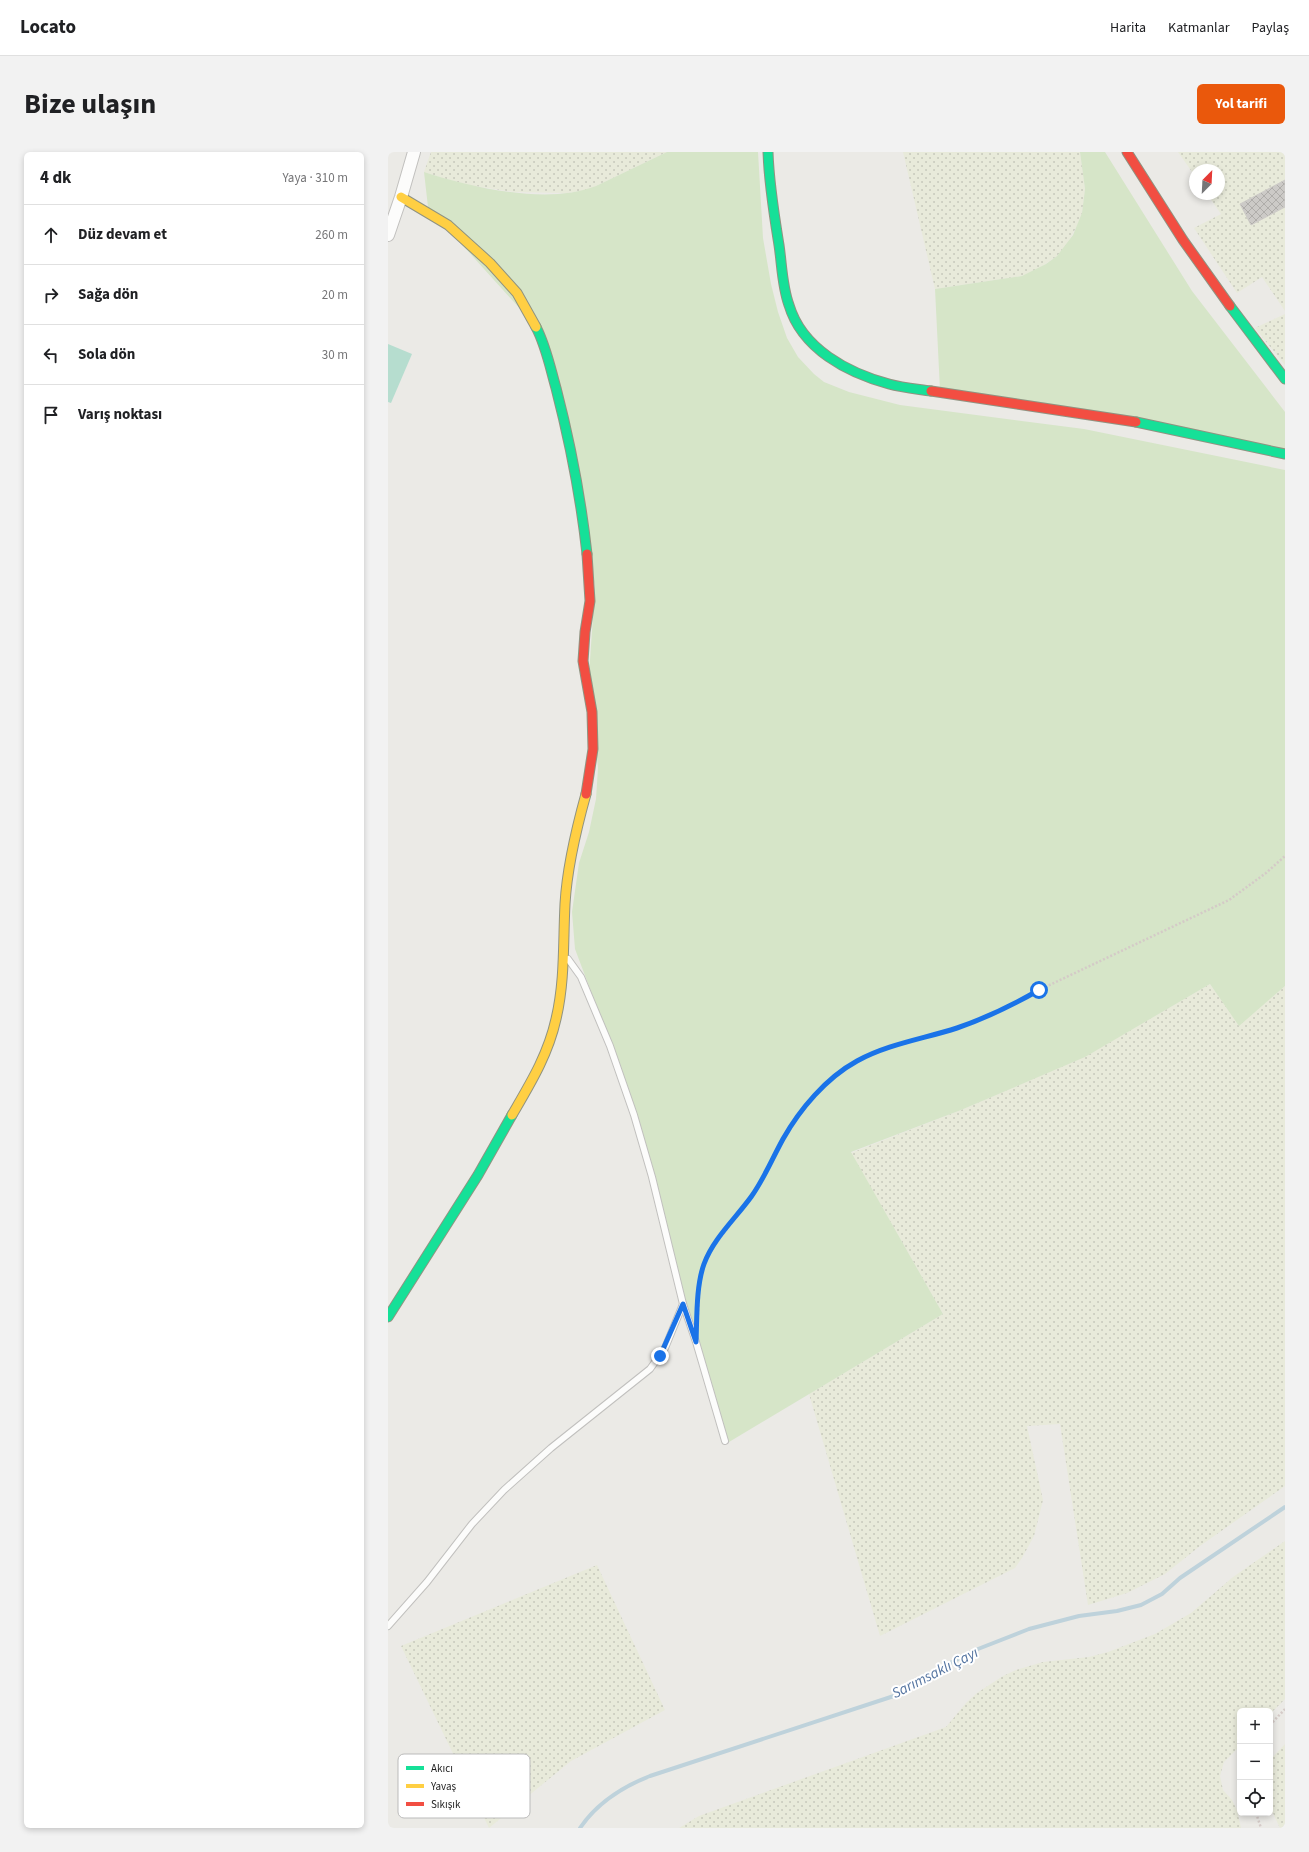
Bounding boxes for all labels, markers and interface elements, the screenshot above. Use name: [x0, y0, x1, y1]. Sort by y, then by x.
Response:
text: Locato: [20, 14, 76, 41]
text: Harita: [1110, 18, 1146, 38]
text: Katmanlar: [1168, 18, 1230, 38]
text: Paylaş: [1252, 18, 1289, 38]
text: Bize ulaşın: [24, 84, 156, 124]
button: Yol tarifi: [1197, 84, 1285, 124]
north arrow: [1189, 164, 1225, 200]
text: 4 dk: [40, 166, 71, 190]
text: Yaya · 310 m: [283, 169, 348, 187]
icon: ahead: [40, 224, 62, 246]
text: Düz devam et: [78, 224, 167, 245]
text: 260 m: [315, 226, 348, 244]
icon: right: [40, 284, 62, 306]
text: Sağa dön: [78, 284, 138, 305]
text: 20 m: [322, 286, 348, 304]
icon: left: [40, 344, 62, 366]
text: Sola dön: [78, 344, 135, 365]
text: 30 m: [322, 346, 348, 364]
icon: arrive: [40, 404, 62, 426]
text: Varış noktası: [78, 404, 162, 425]
route start: [1030, 981, 1048, 999]
route end: [651, 1347, 669, 1365]
water label: Sarımsaklı Çayı: [888, 1642, 982, 1704]
map controls: [1237, 1708, 1273, 1816]
button: +: [1237, 1708, 1273, 1744]
button: −: [1237, 1744, 1273, 1780]
legend: [398, 1754, 530, 1818]
text: Akıcı: [431, 1761, 453, 1776]
text: Yavaş: [430, 1779, 456, 1794]
button: locate: [1237, 1780, 1273, 1816]
text: Sıkışık: [431, 1797, 461, 1812]

